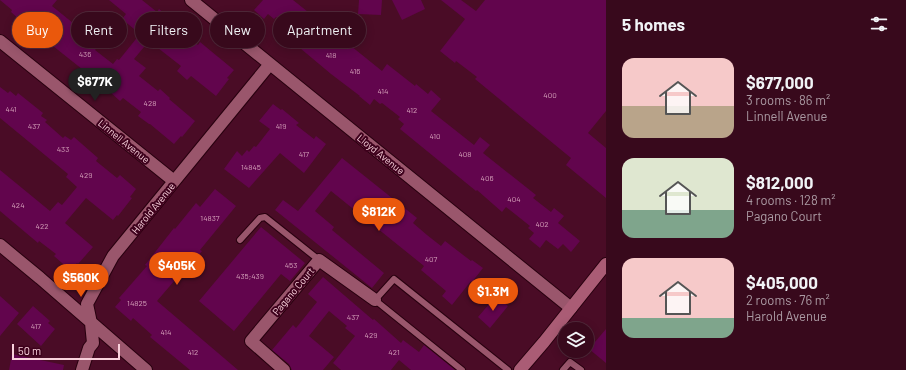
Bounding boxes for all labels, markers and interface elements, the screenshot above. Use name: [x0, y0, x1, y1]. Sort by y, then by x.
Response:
chip: Buy: [12, 12, 63, 48]
chip: Rent: [71, 12, 127, 48]
chip: Filters: [135, 12, 202, 48]
chip: New: [210, 12, 265, 48]
chip: Apartment: [273, 12, 366, 48]
icon: filters: [868, 13, 890, 35]
text: 5 homes: [622, 14, 685, 34]
house number: 436: [79, 49, 91, 59]
house number: 418: [326, 50, 336, 60]
house number: 416: [350, 66, 360, 76]
pin: $677K: [67, 68, 123, 102]
text: $677,000: [746, 72, 814, 92]
text: $677K: [77, 73, 113, 89]
icon: home: [654, 74, 702, 122]
house number: 414: [378, 86, 388, 96]
house number: 400: [543, 90, 557, 100]
text: 3 rooms · 86 m²: [746, 92, 830, 108]
house number: 428: [144, 98, 156, 108]
house number: 441: [6, 104, 17, 114]
house number: 412: [407, 105, 417, 115]
text: Linnell Avenue: [746, 108, 827, 124]
street label: Linnell Avenue: [96, 117, 152, 165]
house number: 437: [28, 121, 40, 131]
house number: 419: [276, 121, 286, 131]
street label: Lloyd Avenue: [355, 131, 407, 177]
house number: 410: [430, 131, 441, 141]
house number: 433: [57, 144, 69, 154]
house number: 417: [299, 149, 309, 159]
house number: 408: [458, 149, 472, 159]
house number: 14845: [241, 162, 261, 172]
house number: 429: [80, 170, 92, 180]
text: $812,000: [746, 172, 813, 192]
house number: 406: [480, 173, 494, 183]
icon: home: [654, 174, 702, 222]
street label: Harold Avenue: [129, 180, 177, 236]
text: 4 rooms · 128 m²: [746, 192, 835, 208]
house number: 404: [507, 194, 521, 204]
pin: $812K: [351, 198, 407, 232]
house number: 424: [11, 200, 25, 210]
text: $812K: [362, 203, 396, 219]
text: Pagano Court: [746, 208, 822, 224]
house number: 14837: [200, 213, 220, 223]
house number: 402: [535, 219, 549, 229]
house number: 422: [36, 221, 48, 231]
pin: $405K: [149, 252, 205, 286]
house number: 407: [425, 254, 438, 264]
text: $405K: [158, 257, 196, 273]
house number: 453: [285, 260, 297, 270]
pin: $560K: [53, 264, 109, 298]
street label: Pagano Court: [270, 264, 317, 317]
text: $560K: [63, 269, 99, 285]
house number: 435;439: [236, 271, 264, 281]
text: $405,000: [746, 272, 818, 292]
icon: home: [654, 274, 702, 322]
pin: $1.3M: [465, 278, 521, 312]
text: $1.3M: [477, 283, 509, 299]
text: 2 rooms · 76 m²: [746, 292, 830, 308]
house number: 14825: [127, 298, 147, 308]
text: Harold Avenue: [746, 308, 827, 324]
house number: 437: [347, 312, 359, 322]
house number: 417: [31, 321, 41, 331]
map controls: [558, 322, 594, 358]
button: layers: [558, 322, 594, 358]
house number: 414: [161, 327, 171, 337]
house number: 429: [365, 330, 377, 340]
scale bar: [12, 342, 120, 361]
text: 50 m: [18, 344, 41, 357]
house number: 412: [188, 347, 198, 357]
house number: 421: [388, 347, 400, 357]

